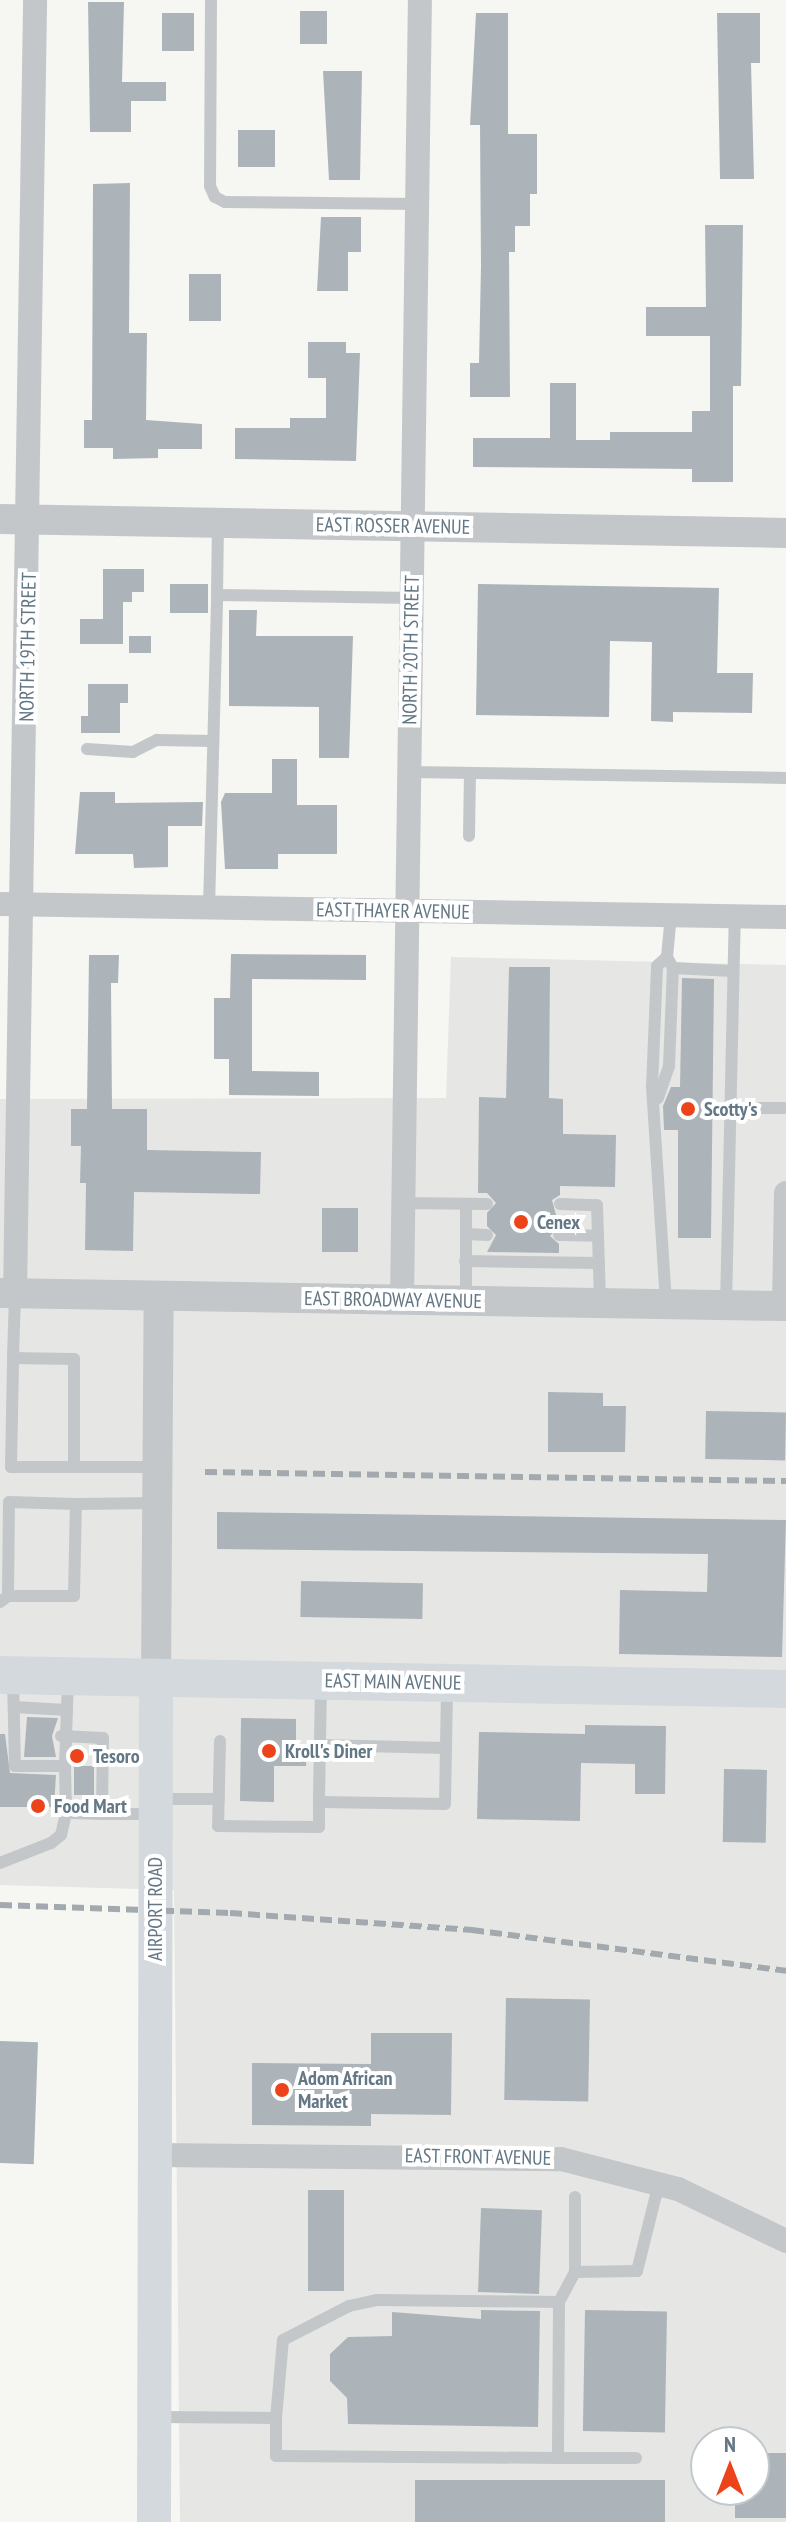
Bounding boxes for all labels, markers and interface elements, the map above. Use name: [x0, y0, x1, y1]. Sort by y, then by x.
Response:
street label: EAST ROSSER AVENUE: [315, 513, 471, 539]
street label: NORTH 19TH STREET: [15, 572, 41, 722]
street label: NORTH 20TH STREET: [398, 575, 424, 725]
street label: EAST THAYER AVENUE: [315, 898, 471, 924]
place label: Scotty's: [704, 1097, 758, 1121]
marker: Scotty's: [679, 1100, 697, 1118]
place label: Cenex: [537, 1210, 580, 1234]
marker: Cenex: [512, 1213, 530, 1231]
street label: EAST BROADWAY AVENUE: [303, 1286, 483, 1314]
street label: EAST MAIN AVENUE: [324, 1669, 462, 1695]
place label: Kroll's Diner: [285, 1739, 372, 1763]
marker: Kroll's Diner: [260, 1742, 278, 1760]
place label: Tesoro: [93, 1744, 140, 1768]
marker: Tesoro: [68, 1747, 86, 1765]
place label: Food Mart: [54, 1794, 127, 1818]
marker: Food Mart: [29, 1797, 47, 1815]
street label: AIRPORT ROAD: [143, 1857, 167, 1961]
place label: Adom African Market: [298, 2066, 393, 2113]
marker: Adom African Market: [273, 2081, 291, 2099]
street label: EAST FRONT AVENUE: [404, 2144, 552, 2170]
north arrow: [690, 2426, 770, 2506]
text: N: [724, 2430, 736, 2458]

